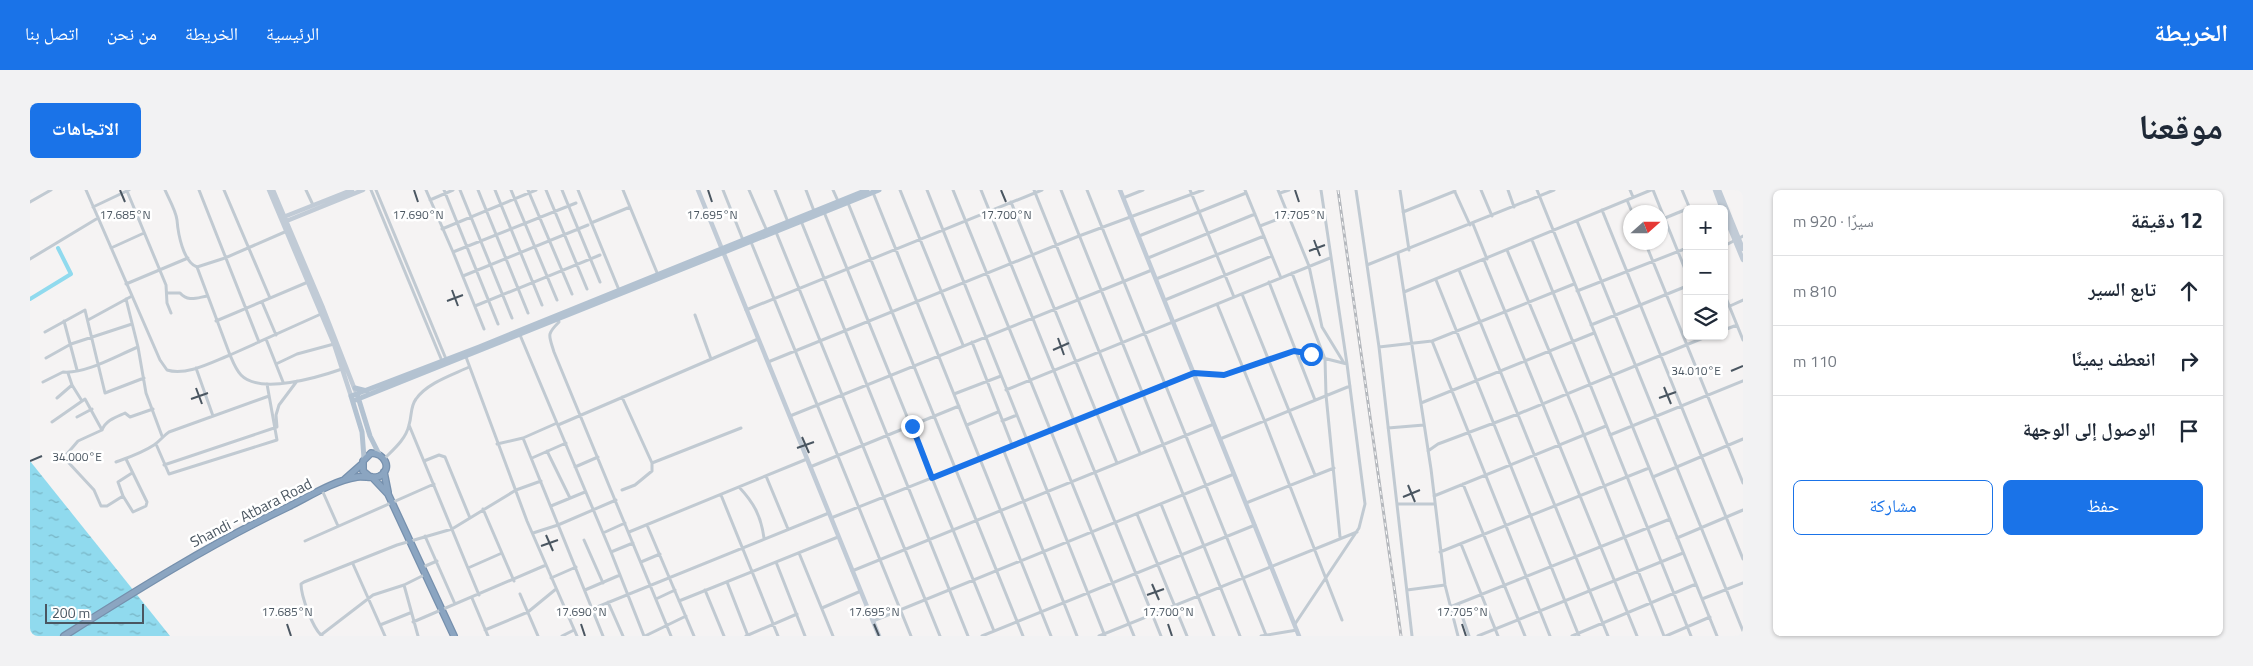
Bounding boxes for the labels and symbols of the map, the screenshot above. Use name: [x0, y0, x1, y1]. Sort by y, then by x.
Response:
text: 17.685°N: [99, 205, 151, 224]
text: 17.690°N: [392, 205, 444, 224]
text: 17.695°N: [686, 205, 738, 224]
text: 17.700°N: [980, 205, 1032, 224]
text: 17.705°N: [1273, 205, 1325, 224]
north arrow: [1623, 205, 1668, 250]
route start: [1300, 343, 1323, 366]
text: 34.010°E: [1671, 361, 1721, 380]
route end: [901, 415, 924, 438]
text: 34.000°E: [52, 447, 102, 466]
street label: Shandi - Atbara Road: [186, 472, 316, 553]
scale bar: [45, 601, 144, 624]
text: 17.685°N: [261, 602, 313, 621]
text: 17.690°N: [555, 602, 607, 621]
text: 17.695°N: [848, 602, 900, 621]
text: 17.700°N: [1142, 602, 1194, 621]
text: 17.705°N: [1436, 602, 1488, 621]

